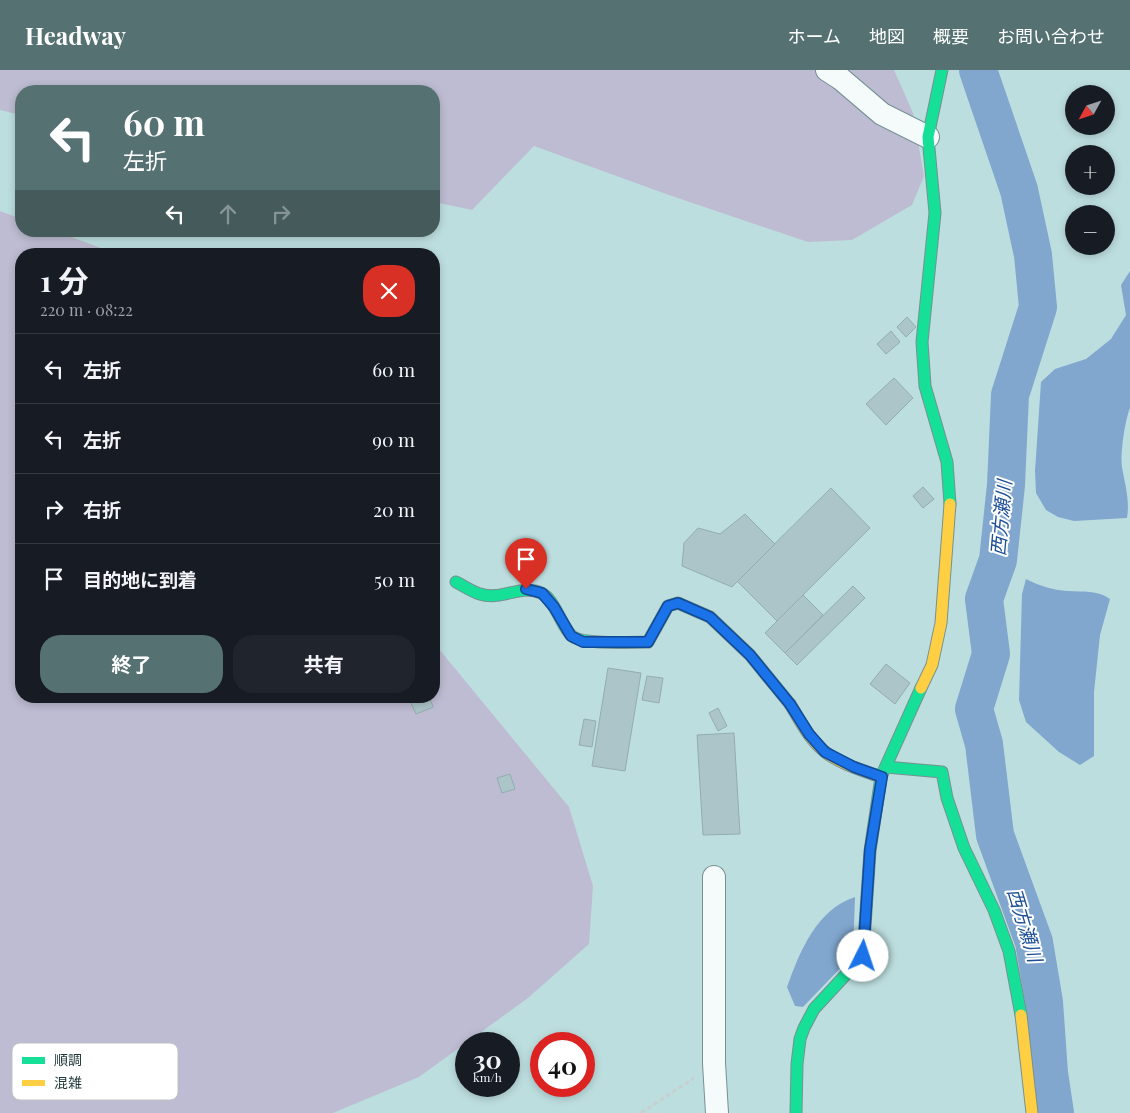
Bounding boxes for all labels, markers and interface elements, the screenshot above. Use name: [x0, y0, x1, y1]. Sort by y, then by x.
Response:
text: Headway: [25, 19, 126, 51]
text: ホーム: [788, 24, 841, 48]
text: 地図: [869, 24, 905, 48]
text: 概要: [933, 24, 969, 48]
text: お問い合わせ: [997, 24, 1105, 48]
north arrow: [1065, 85, 1115, 135]
map controls: [1065, 85, 1115, 255]
text: 60 m: [123, 98, 205, 145]
icon: left: [40, 105, 105, 170]
text: 左折: [123, 145, 167, 175]
button: +: [1065, 145, 1115, 195]
icon: left: [161, 200, 189, 228]
icon: ahead: [214, 200, 242, 228]
icon: right: [267, 200, 295, 228]
button: −: [1065, 205, 1115, 255]
text: 1 分: [40, 260, 88, 300]
button: close: [363, 265, 415, 317]
text: 220 m · 08:22: [40, 299, 133, 320]
icon: left: [40, 355, 68, 383]
text: 左折: [83, 356, 121, 382]
text: 60 m: [372, 356, 415, 382]
icon: left: [40, 425, 68, 453]
text: 左折: [83, 426, 121, 452]
text: 90 m: [372, 426, 415, 452]
water label: 西方瀬川: [984, 477, 1016, 557]
icon: right: [40, 495, 68, 523]
text: 右折: [83, 496, 121, 522]
text: 20 m: [373, 496, 415, 522]
pin: [505, 538, 547, 589]
icon: arrive: [512, 545, 540, 573]
icon: arrive: [40, 565, 68, 593]
text: 目的地に到着: [83, 566, 197, 592]
text: 50 m: [374, 566, 415, 592]
button: 終了: [40, 635, 223, 693]
button: 共有: [233, 635, 415, 693]
water label: 西方瀬川: [1002, 885, 1050, 967]
position arrow: [836, 929, 888, 981]
speed limit sign: 40: [530, 1032, 595, 1097]
text: 30: [473, 1042, 502, 1075]
legend: [12, 1043, 178, 1100]
text: 順調: [54, 1050, 82, 1069]
text: km/h: [473, 1069, 502, 1085]
text: 混雑: [54, 1073, 82, 1092]

